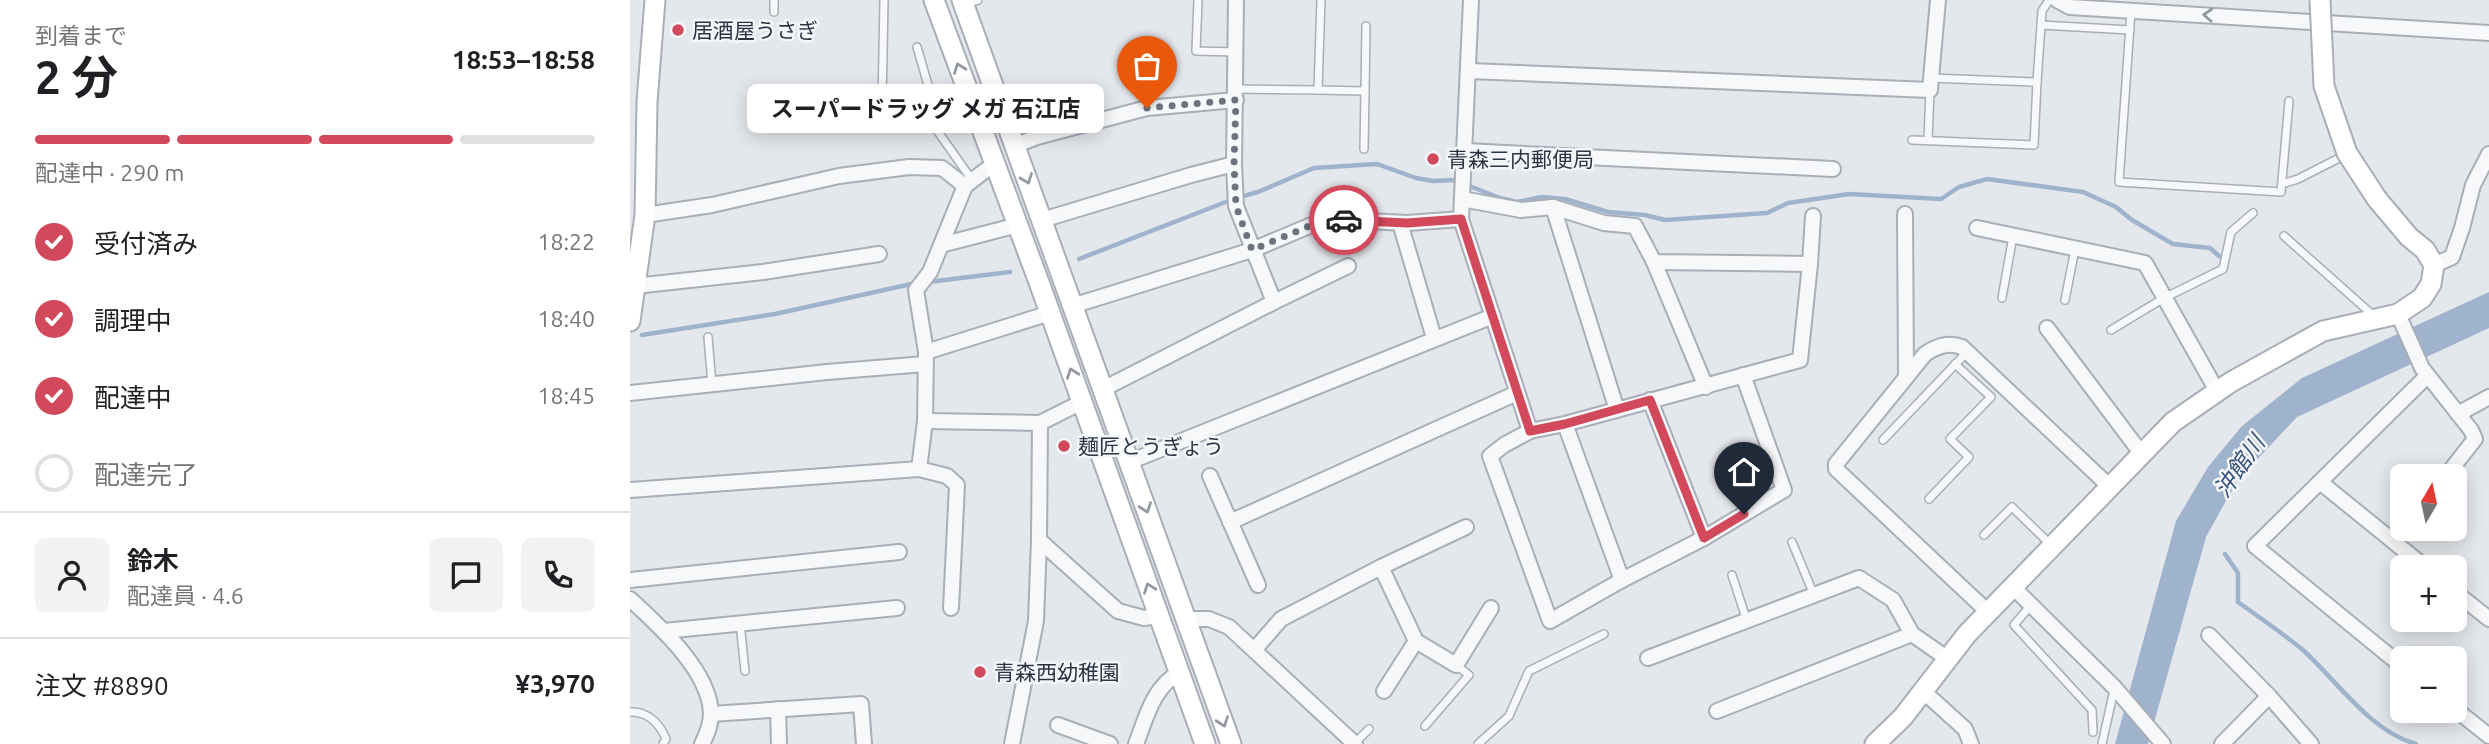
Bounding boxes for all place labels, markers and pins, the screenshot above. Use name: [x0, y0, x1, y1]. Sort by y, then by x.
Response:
place label: 居酒屋うさぎ: [692, 18, 818, 42]
marker: 居酒屋うさぎ: [670, 22, 686, 38]
pin: [1117, 36, 1177, 108]
callout: スーパードラッグ メガ 石江店: [748, 84, 1105, 132]
place label: 青森三内郵便局: [1447, 147, 1594, 171]
marker: 青森三内郵便局: [1425, 151, 1441, 167]
place label: 麺匠とうぎょう: [1078, 434, 1224, 458]
marker: 麺匠とうぎょう: [1056, 438, 1072, 454]
pin: [1714, 442, 1774, 514]
place label: 青森西幼稚園: [994, 660, 1120, 684]
marker: 青森西幼稚園: [972, 664, 988, 680]

